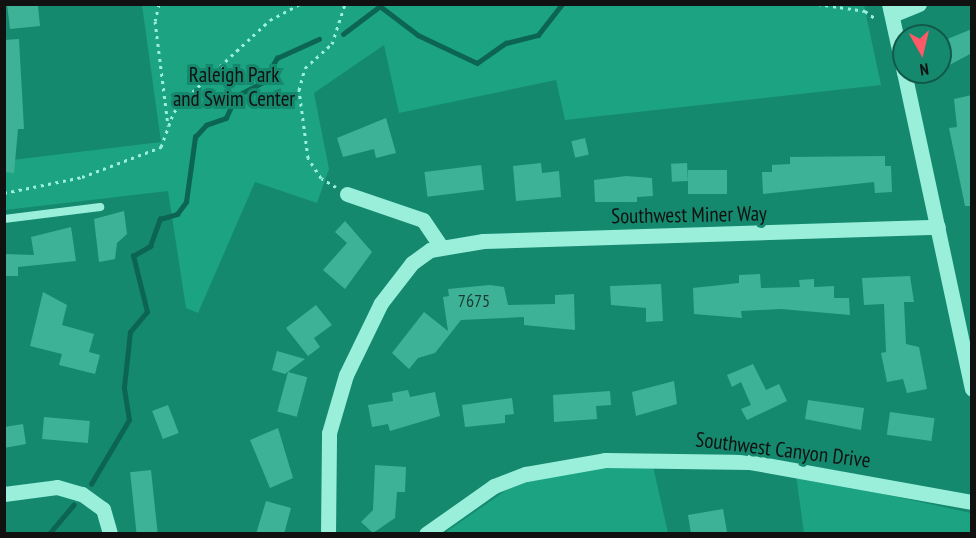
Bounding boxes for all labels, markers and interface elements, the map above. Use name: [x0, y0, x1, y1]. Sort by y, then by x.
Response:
north arrow: [892, 24, 952, 84]
text: N: [919, 59, 930, 80]
park label: Raleigh Park and Swim Center: [173, 62, 295, 112]
street label: Southwest Miner Way: [611, 201, 767, 229]
house number: 7675: [458, 290, 490, 312]
street label: Southwest Canyon Drive: [694, 427, 872, 473]

